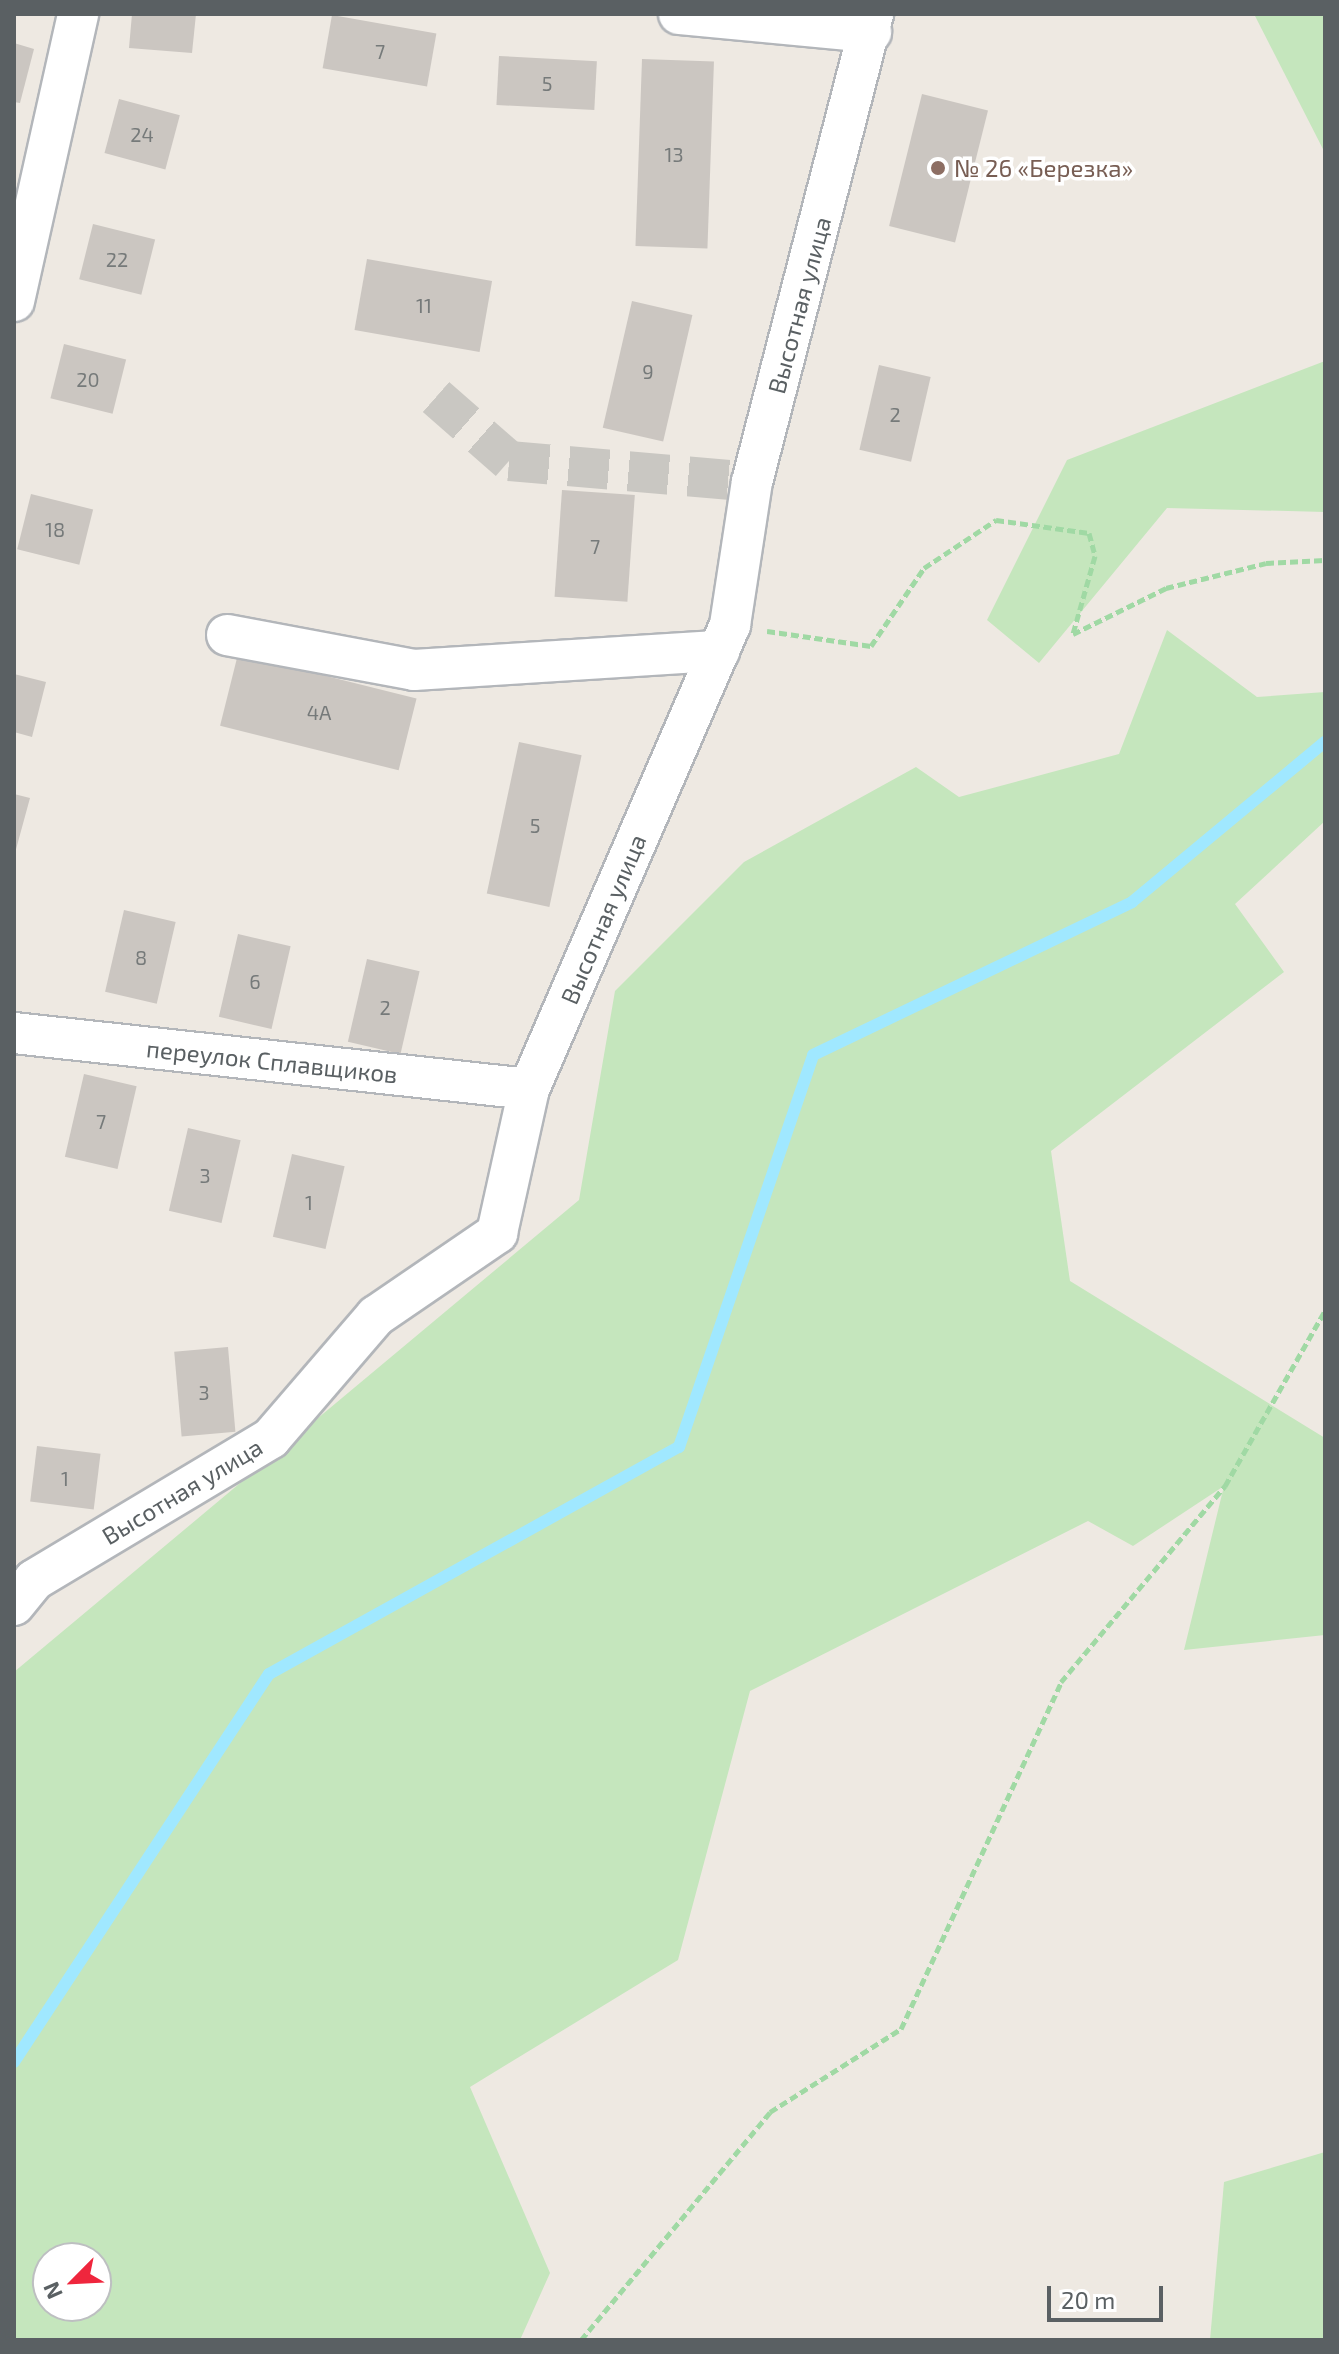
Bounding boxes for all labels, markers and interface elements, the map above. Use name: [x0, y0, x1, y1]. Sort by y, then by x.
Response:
house number: 7: [375, 39, 385, 63]
house number: 5: [542, 71, 552, 95]
house number: 24: [130, 122, 154, 146]
house number: 13: [664, 142, 684, 166]
place label: № 26 «Березка»: [954, 154, 1133, 182]
marker: № 26 «Березка»: [929, 159, 947, 177]
street label: Высотная улица: [762, 214, 836, 396]
house number: 22: [106, 247, 128, 271]
house number: 11: [416, 293, 432, 317]
house number: 9: [642, 359, 654, 383]
house number: 20: [76, 367, 100, 391]
house number: 2: [889, 402, 901, 426]
house number: 18: [45, 517, 65, 541]
house number: 7: [590, 534, 600, 558]
house number: 4А: [307, 700, 331, 724]
house number: 5: [530, 813, 540, 837]
street label: Высотная улица: [554, 830, 652, 1008]
house number: 8: [135, 945, 147, 969]
house number: 6: [249, 969, 261, 993]
house number: 2: [379, 995, 391, 1019]
street label: переулок Сплавщиков: [145, 1033, 399, 1089]
house number: 7: [96, 1109, 106, 1133]
house number: 3: [199, 1163, 211, 1187]
house number: 1: [305, 1190, 313, 1214]
house number: 3: [198, 1380, 210, 1404]
street label: Высотная улица: [97, 1432, 267, 1550]
house number: 1: [61, 1466, 69, 1490]
north arrow: [32, 2242, 112, 2322]
scale bar: [1051, 2270, 1167, 2320]
text: N: [37, 2278, 67, 2304]
text: 20 m: [1061, 2285, 1115, 2314]

